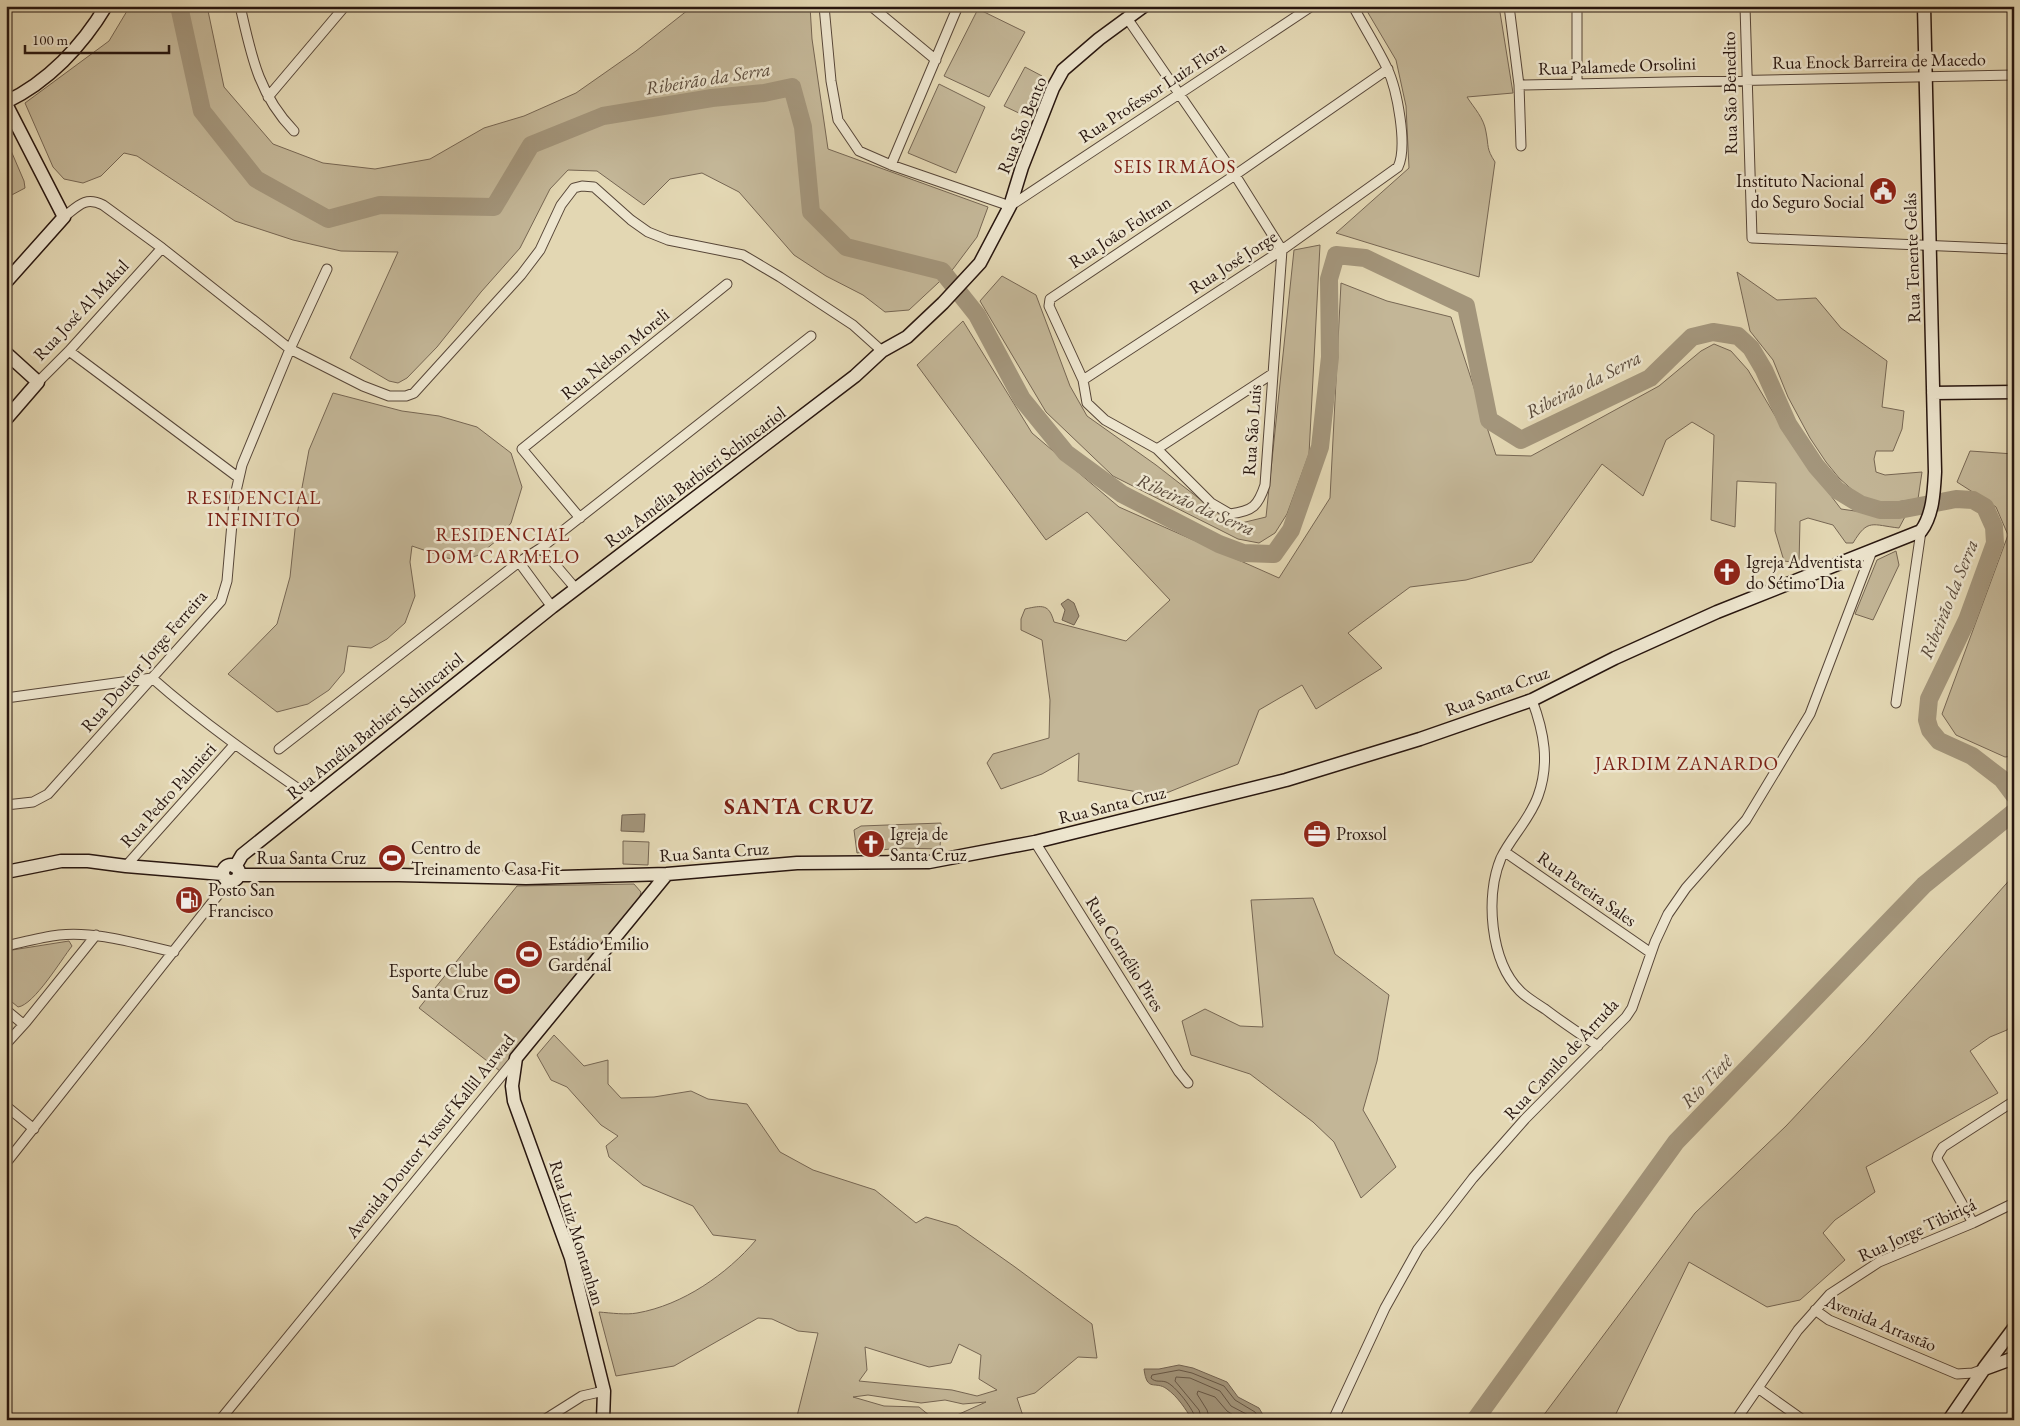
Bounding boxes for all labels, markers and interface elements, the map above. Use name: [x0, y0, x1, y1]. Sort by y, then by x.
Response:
scale bar: [25, 22, 169, 54]
text: 100 m: [32, 30, 69, 49]
street label: Rua São Benedito: [1717, 31, 1742, 155]
street label: Rua Professor Luiz Flora: [1074, 35, 1230, 148]
street label: Rua Enock Barreira de Macedo: [1772, 47, 1986, 74]
street label: Rua Palamede Orsolini: [1538, 51, 1697, 80]
water label: Ribeirão da Serra: [644, 56, 773, 101]
street label: Rua São Bento: [992, 73, 1051, 177]
district label: SEIS IRMÃOS: [1114, 154, 1236, 179]
place label: Instituto Nacional do Seguro Social: [1736, 169, 1864, 213]
public building icon: Instituto Nacional do Seguro Social: [1868, 176, 1898, 206]
street label: Rua João Foltran: [1064, 190, 1176, 273]
street label: Rua Tenente Gelás: [1898, 192, 1925, 323]
street label: Rua José Jorge: [1184, 225, 1281, 299]
street label: Rua José Al Makul: [28, 254, 133, 365]
street label: Rua Nelson Moreli: [556, 302, 674, 404]
water label: Ribeirão da Serra: [1521, 345, 1645, 424]
street label: Rua São Luis: [1237, 383, 1266, 476]
street label: Rua Amélia Barbieri Schincariol: [599, 401, 790, 552]
water label: Ribeirão da Serra: [1133, 467, 1259, 542]
district label: RESIDENCIAL INFINITO: [187, 485, 321, 532]
district label: RESIDENCIAL DOM CARMELO: [426, 522, 580, 569]
water label: Ribeirão da Serra: [1913, 536, 1984, 663]
place label: Igreja Adventista do Sétimo Dia: [1746, 550, 1863, 594]
church icon: Igreja Adventista do Sétimo Dia: [1712, 557, 1742, 587]
street label: Rua Doutor Jorge Ferreira: [76, 584, 212, 737]
street label: Rua Amélia Barbieri Schincariol: [282, 647, 468, 804]
street label: Rua Santa Cruz: [1442, 660, 1552, 721]
street label: Rua Pedro Palmieri: [115, 737, 221, 852]
district label: JARDIM ZANARDO: [1593, 751, 1779, 776]
street label: Rua Santa Cruz: [1056, 780, 1168, 829]
district label: SANTA CRUZ: [724, 792, 874, 821]
office icon: Proxsol: [1302, 819, 1332, 849]
place label: Igreja de Santa Cruz: [890, 822, 967, 866]
place label: Proxsol: [1336, 822, 1387, 845]
church icon: Igreja de Santa Cruz: [856, 829, 886, 859]
place label: Centro de Treinamento Casa Fit: [411, 836, 560, 880]
street label: Rua Santa Cruz: [658, 836, 770, 867]
sports icon: Centro de Treinamento Casa Fit: [377, 843, 407, 873]
street label: Rua Santa Cruz: [256, 846, 366, 869]
street label: Rua Pereira Sales: [1533, 846, 1642, 931]
place label: Posto San Francisco: [208, 878, 275, 922]
fuel station icon: Posto San Francisco: [174, 885, 204, 915]
street label: Rua Cornélio Pires: [1081, 892, 1170, 1016]
place label: Estádio Emilio Gardenal: [548, 932, 649, 976]
sports icon: Estádio Emilio Gardenal: [514, 939, 544, 969]
place label: Esporte Clube Santa Cruz: [389, 959, 488, 1003]
sports icon: Esporte Clube Santa Cruz: [492, 966, 522, 996]
street label: Rua Camilo de Arruda: [1498, 992, 1624, 1124]
street label: Avenida Doutor Yussuf Kallil Auwad: [339, 1028, 520, 1243]
water label: Rio Tietê: [1675, 1048, 1739, 1113]
street label: Rua Luiz Montanhan: [544, 1158, 611, 1309]
street label: Rua Jorge Tibiriçá: [1854, 1192, 1980, 1267]
street label: Avenida Arrastão: [1821, 1288, 1940, 1356]

